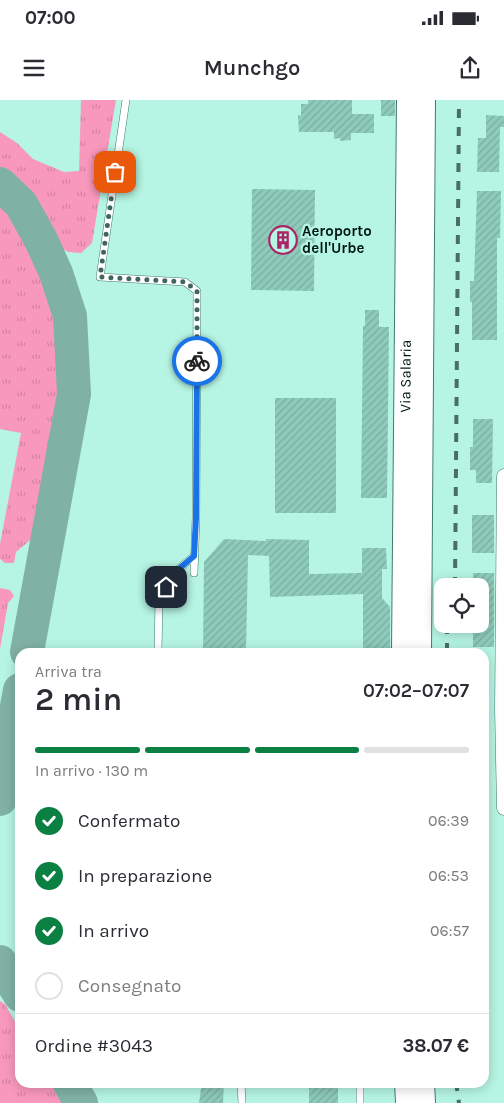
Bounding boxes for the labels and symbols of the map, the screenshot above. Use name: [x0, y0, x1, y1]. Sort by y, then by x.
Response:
pin: [94, 151, 136, 193]
place label: Aeroporto dell'Urbe: [302, 222, 372, 257]
building icon: Aeroporto dell'Urbe: [268, 225, 298, 255]
courier: [172, 336, 222, 386]
street label: Via Salaria: [396, 340, 415, 412]
pin: [145, 566, 187, 608]

